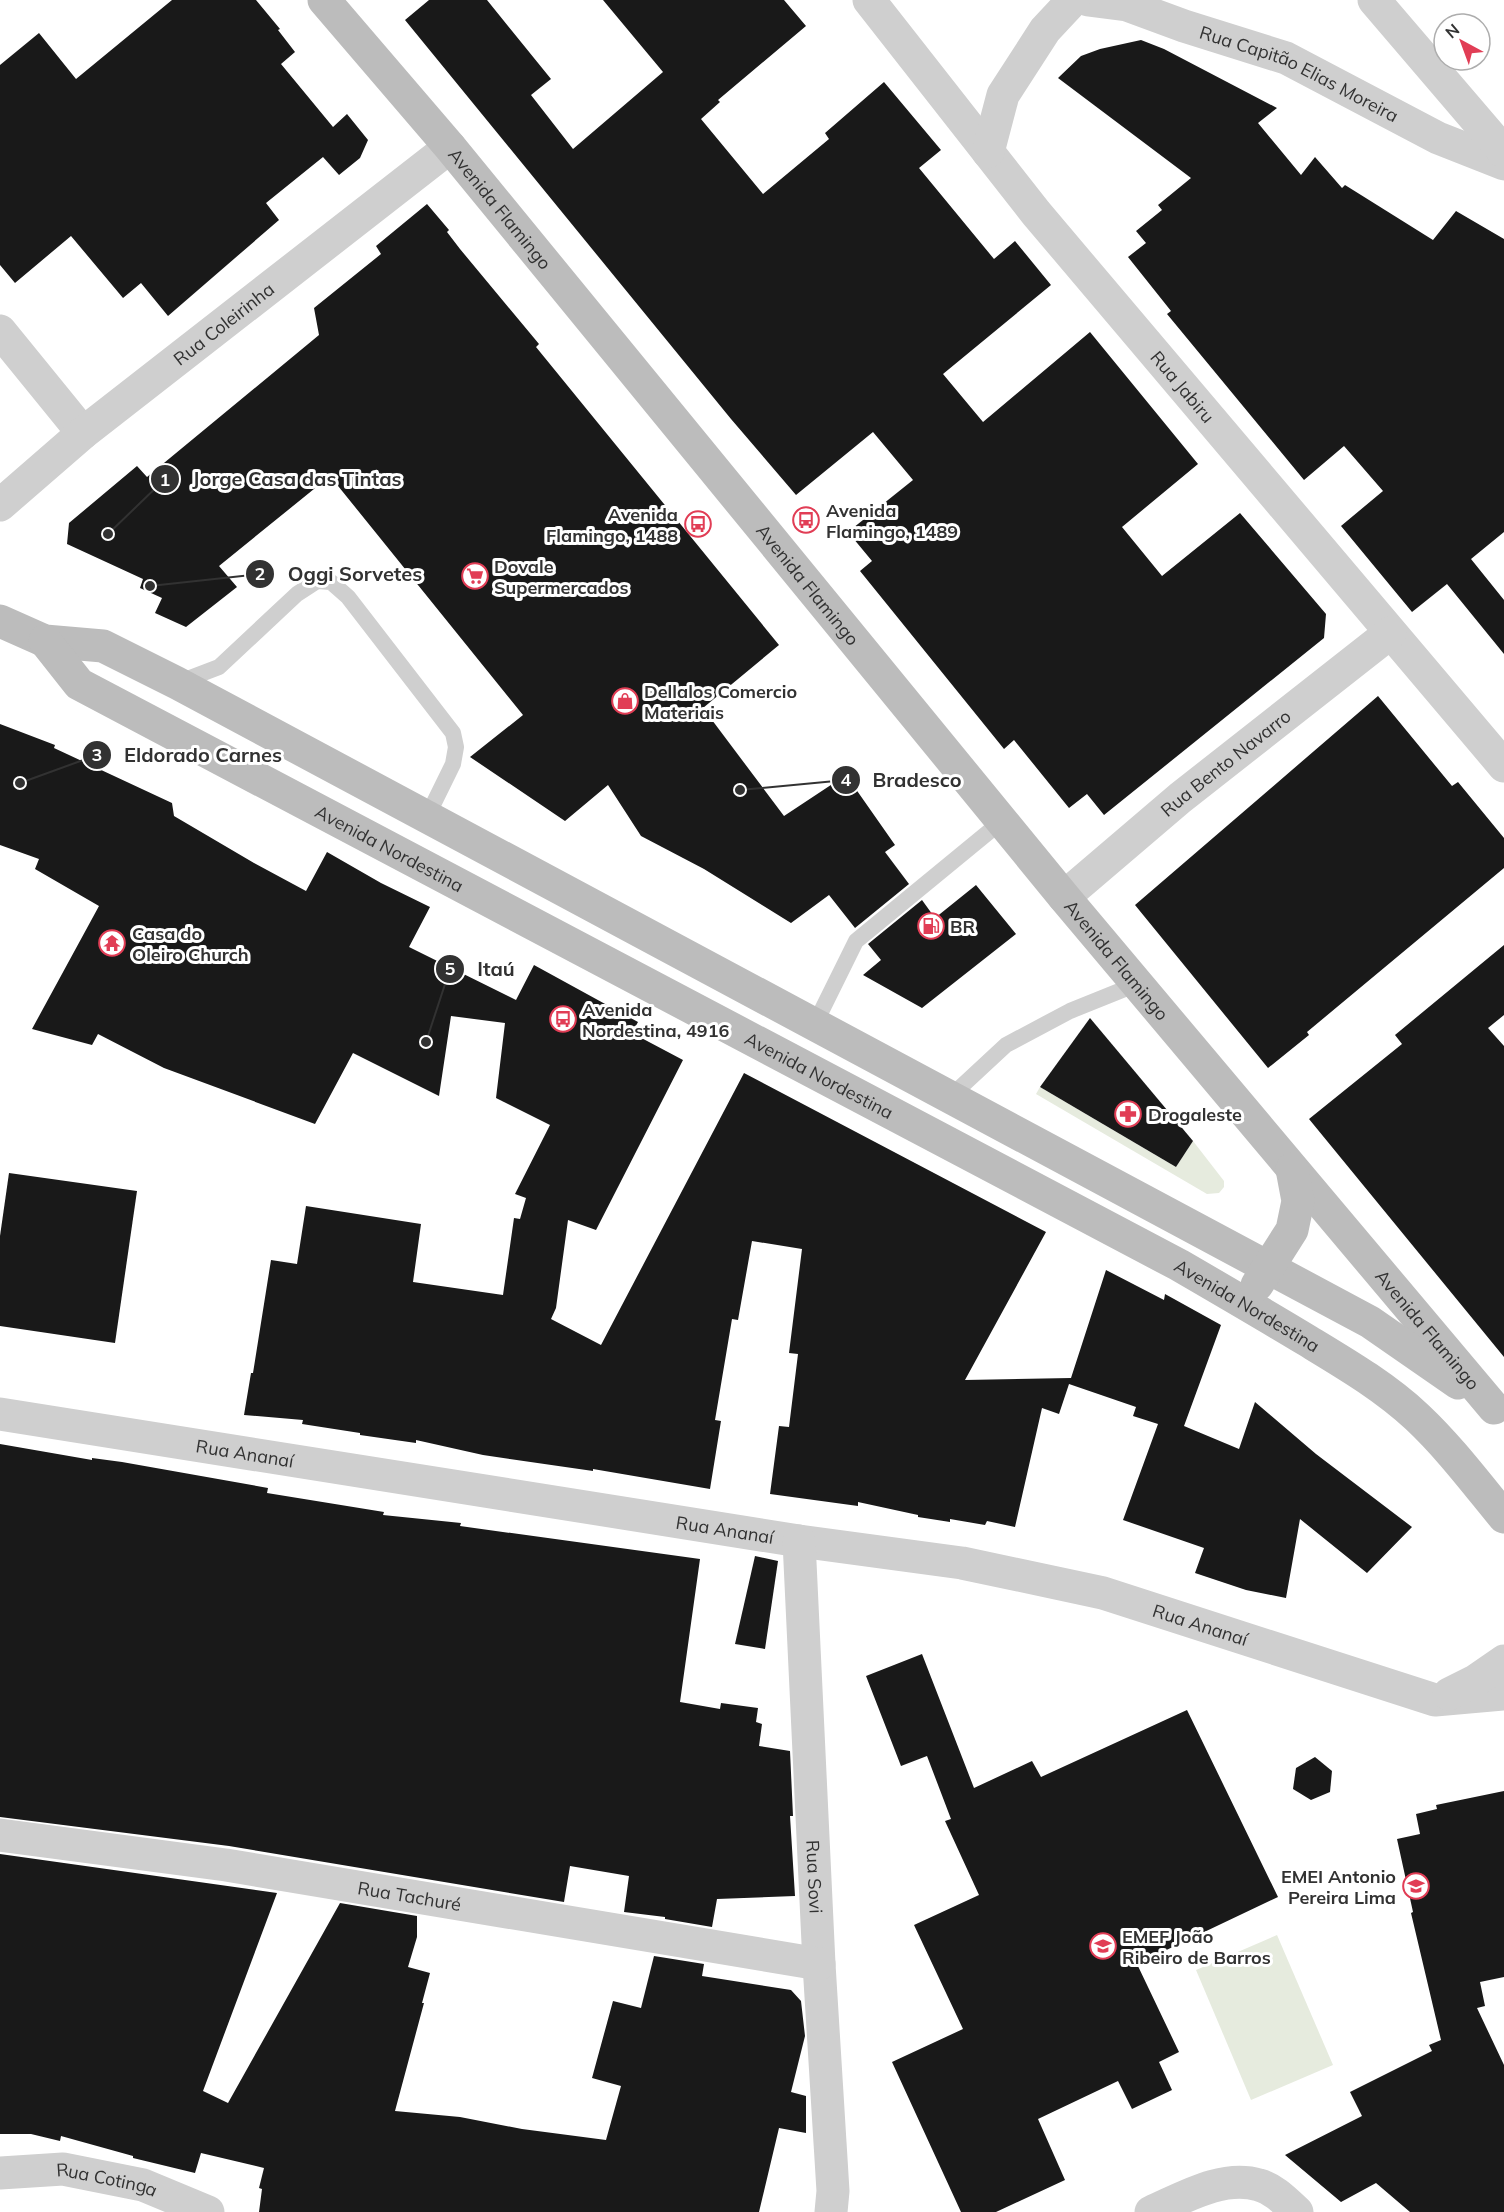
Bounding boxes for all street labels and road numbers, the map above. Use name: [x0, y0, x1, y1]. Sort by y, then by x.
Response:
street label: Rua Capitão Elias Moreira: [1197, 20, 1403, 127]
street label: Avenida Flamingo: [444, 143, 557, 274]
street label: Rua Coleirinha: [169, 277, 278, 370]
street label: Rua Jabiru: [1146, 346, 1220, 427]
street label: Avenida Flamingo: [752, 519, 865, 650]
street label: Rua Bento Navarro: [1155, 704, 1295, 821]
street label: Avenida Nordestina: [311, 799, 468, 897]
street label: Avenida Flamingo: [1060, 895, 1174, 1025]
street label: Avenida Nordestina: [741, 1026, 897, 1124]
street label: Avenida Nordestina: [1170, 1253, 1324, 1357]
street label: Avenida Flamingo: [1371, 1265, 1485, 1394]
street label: Rua Ananaí: [194, 1434, 297, 1472]
street label: Rua Ananaí: [674, 1510, 777, 1549]
street label: Rua Ananaí: [1150, 1598, 1253, 1651]
street label: Rua Sovi: [802, 1839, 828, 1914]
street label: Rua Tachuré: [356, 1876, 463, 1916]
street label: Rua Cotinga: [56, 2157, 161, 2201]

